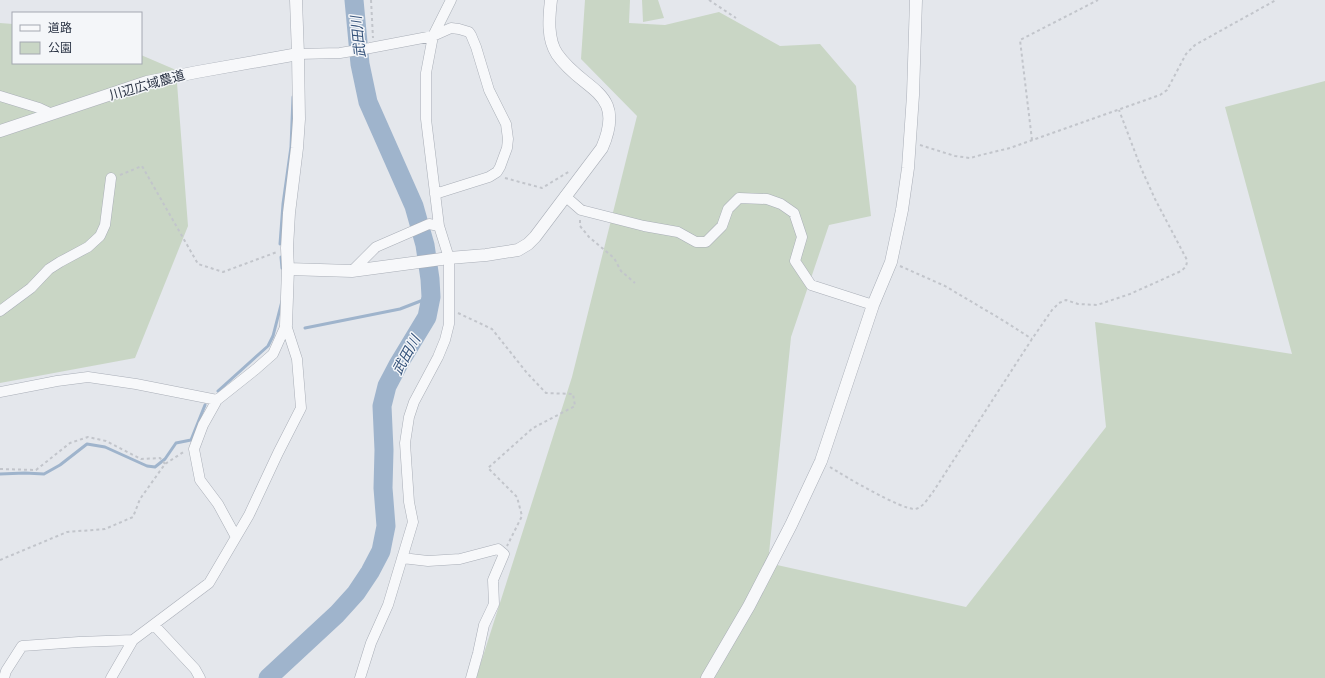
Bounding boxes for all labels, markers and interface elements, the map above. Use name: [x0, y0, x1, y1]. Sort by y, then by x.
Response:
legend: [12, 12, 142, 64]
water label: 武田川: [348, 13, 368, 59]
text: 道路: [48, 21, 72, 35]
text: 公園: [48, 41, 72, 55]
street label: 川辺広域農道: [107, 67, 187, 103]
water label: 武田川: [389, 331, 424, 377]

